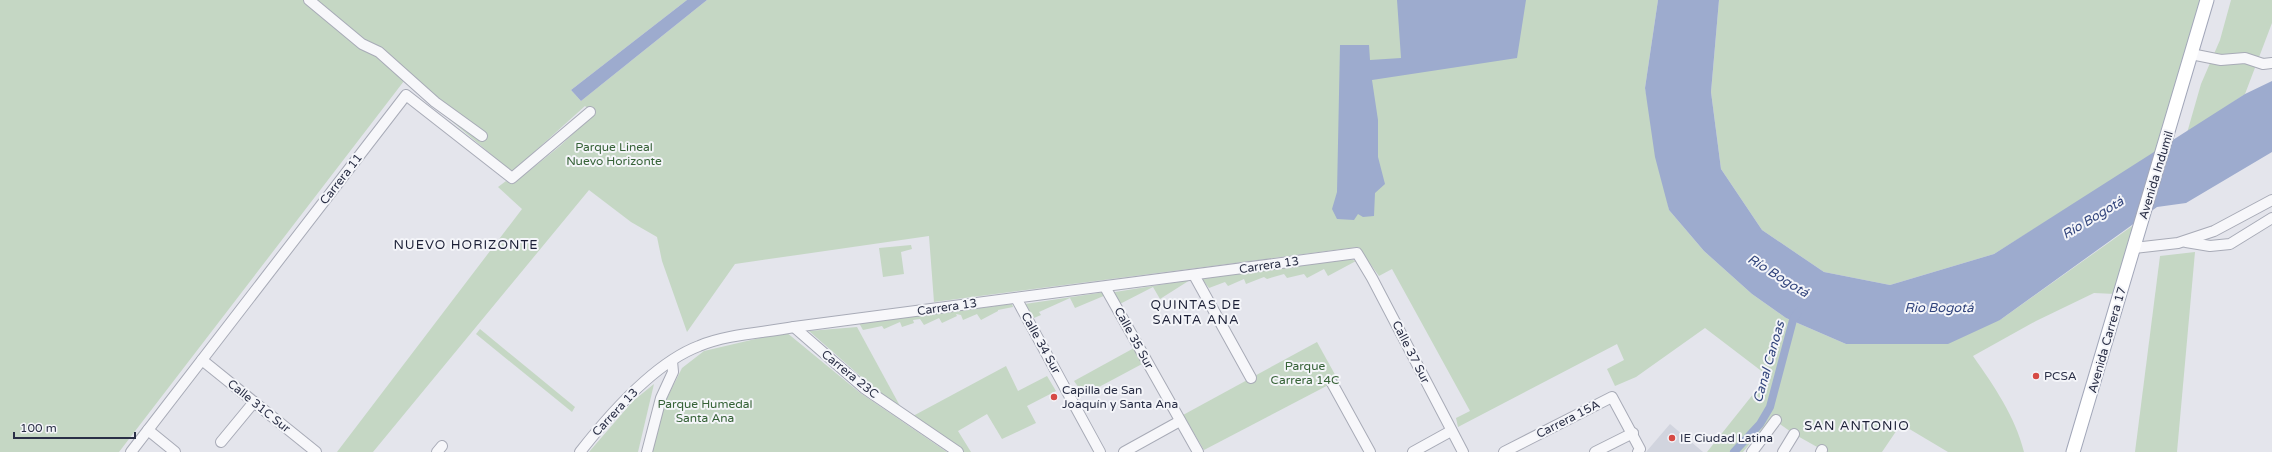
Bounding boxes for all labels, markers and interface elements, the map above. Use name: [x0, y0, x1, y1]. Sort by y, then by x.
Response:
street label: Avenida Indumil: [2136, 129, 2176, 221]
park label: Parque Lineal Nuevo Horizonte: [566, 140, 662, 168]
street label: Carrera 11: [317, 151, 365, 207]
water label: Río Bogotá: [2059, 193, 2127, 243]
district label: NUEVO HORIZONTE: [393, 237, 539, 253]
water label: Río Bogotá: [1745, 251, 1812, 301]
street label: Carrera 13: [1238, 254, 1300, 276]
street label: Avenida Carrera 17: [2085, 285, 2129, 395]
street label: Carrera 13: [916, 296, 978, 318]
district label: QUINTAS DE SANTA ANA: [1151, 297, 1241, 328]
water label: Rio Bogotá: [1905, 300, 1974, 316]
street label: Calle 35 Sur: [1111, 305, 1157, 372]
street label: Calle 34 Sur: [1018, 310, 1064, 377]
street label: Calle 37 Sur: [1389, 318, 1433, 386]
water label: Canal Canoas: [1750, 319, 1788, 405]
street label: Carrera 23C: [819, 347, 881, 401]
park label: Parque Carrera 14C: [1271, 359, 1339, 387]
place label: PCSA: [2044, 369, 2077, 383]
marker: PCSA: [2031, 371, 2041, 381]
street label: Calle 31C Sur: [225, 376, 294, 436]
place label: Capilla de San Joaquín y Santa Ana: [1062, 383, 1178, 411]
street label: Carrera 13: [589, 385, 641, 439]
marker: Capilla de San Joaquín y Santa Ana: [1049, 392, 1059, 402]
park label: Parque Humedal Santa Ana: [657, 397, 753, 425]
street label: Carrera 15A: [1534, 397, 1602, 441]
scale bar: [14, 414, 135, 440]
district label: SAN ANTONIO: [1804, 418, 1910, 434]
text: 100 m: [20, 421, 57, 435]
place label: IE Ciudad Latina: [1680, 431, 1773, 445]
marker: IE Ciudad Latina: [1667, 433, 1677, 443]

